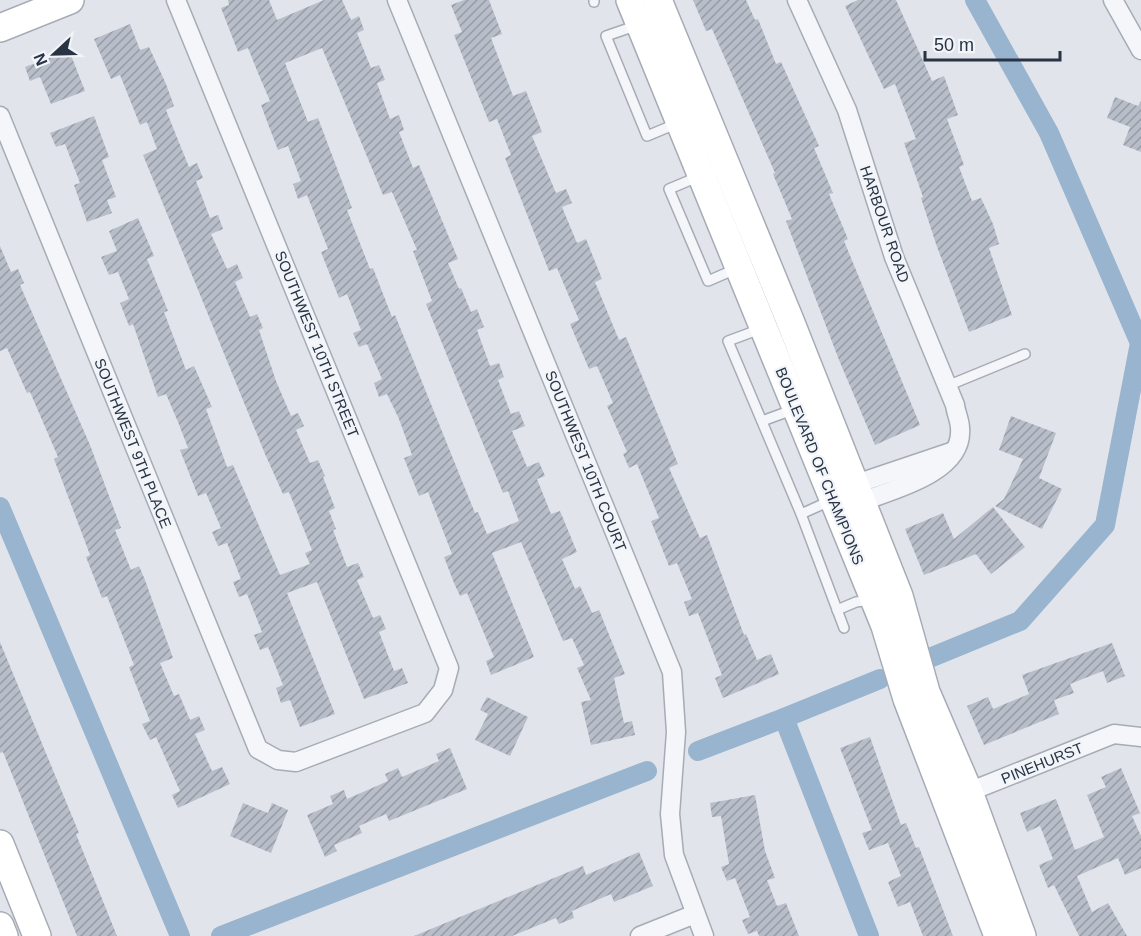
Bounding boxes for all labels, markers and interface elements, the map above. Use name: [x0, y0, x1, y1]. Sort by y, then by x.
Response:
north arrow: [24, 24, 84, 84]
scale bar: [925, 24, 1060, 62]
text: 50 m: [934, 35, 974, 55]
text: N: [31, 51, 51, 68]
street label: HARBOUR ROAD: [857, 163, 913, 285]
street label: SOUTHWEST 10TH STREET: [272, 248, 362, 440]
street label: SOUTHWEST 9TH PLACE: [91, 356, 175, 530]
street label: BOULEVARD OF CHAMPIONS: [773, 365, 867, 567]
street label: SOUTHWEST 10TH COURT: [542, 368, 630, 554]
street label: PINEHURST: [999, 739, 1085, 787]

